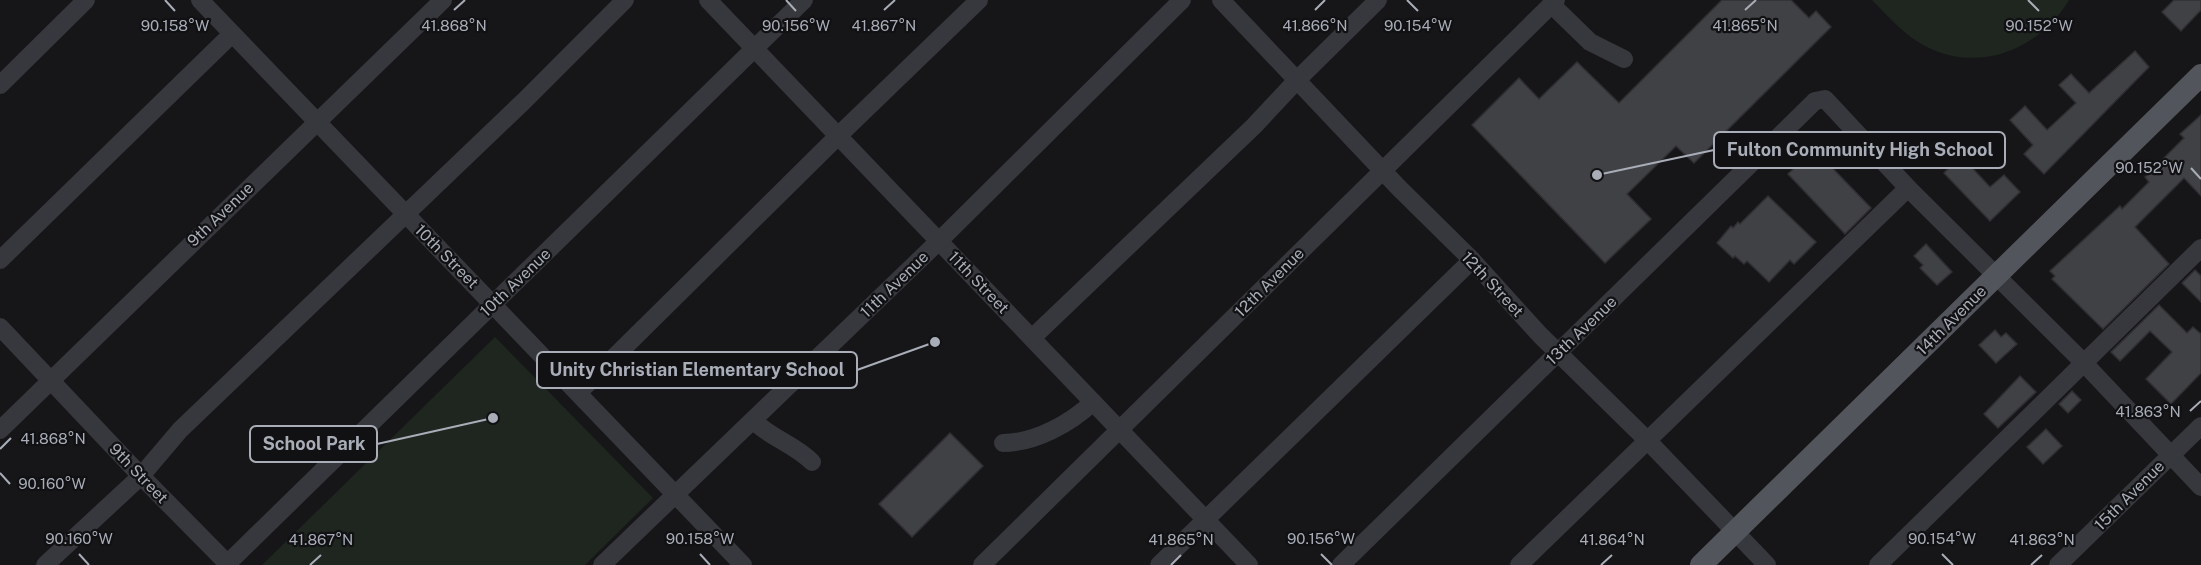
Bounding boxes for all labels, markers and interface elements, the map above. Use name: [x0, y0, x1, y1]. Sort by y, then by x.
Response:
text: 90.158°W: [141, 17, 209, 34]
text: 41.868°N: [421, 17, 487, 34]
text: 90.156°W: [762, 17, 830, 34]
text: 41.867°N: [852, 17, 916, 34]
text: 41.866°N: [1282, 17, 1348, 34]
text: 90.154°W: [1384, 17, 1452, 34]
text: 41.865°N: [1712, 17, 1778, 34]
text: 90.152°W: [2005, 17, 2073, 34]
callout: Fulton Community High School: [1714, 132, 2005, 168]
text: Fulton Community High School: [1727, 139, 1993, 160]
text: 90.152°W: [2115, 159, 2183, 176]
street label: 9th Avenue: [183, 178, 257, 250]
street label: 10th Street: [411, 221, 482, 292]
street label: 10th Avenue: [476, 244, 555, 321]
street label: 12th Avenue: [1231, 244, 1308, 321]
street label: 11th Avenue: [856, 247, 932, 322]
street label: 11th Street: [944, 247, 1013, 317]
street label: 12th Street: [1458, 248, 1528, 321]
street label: 14th Avenue: [1913, 282, 1990, 359]
street label: 13th Avenue: [1542, 292, 1621, 369]
callout: Unity Christian Elementary School: [537, 352, 857, 388]
text: Unity Christian Elementary School: [549, 359, 845, 380]
text: 41.863°N: [2115, 403, 2181, 420]
callout: School Park: [250, 426, 377, 462]
text: 41.868°N: [20, 430, 86, 447]
text: School Park: [262, 433, 366, 454]
street label: 9th Street: [105, 439, 172, 507]
street label: 15th Avenue: [2090, 456, 2168, 534]
text: 90.160°W: [18, 475, 86, 492]
text: 90.160°W: [45, 530, 113, 547]
text: 90.158°W: [666, 530, 734, 547]
text: 90.156°W: [1287, 530, 1355, 547]
text: 90.154°W: [1908, 530, 1976, 547]
text: 41.867°N: [289, 531, 353, 548]
text: 41.865°N: [1148, 531, 1214, 548]
text: 41.864°N: [1579, 531, 1645, 548]
text: 41.863°N: [2009, 531, 2075, 548]

